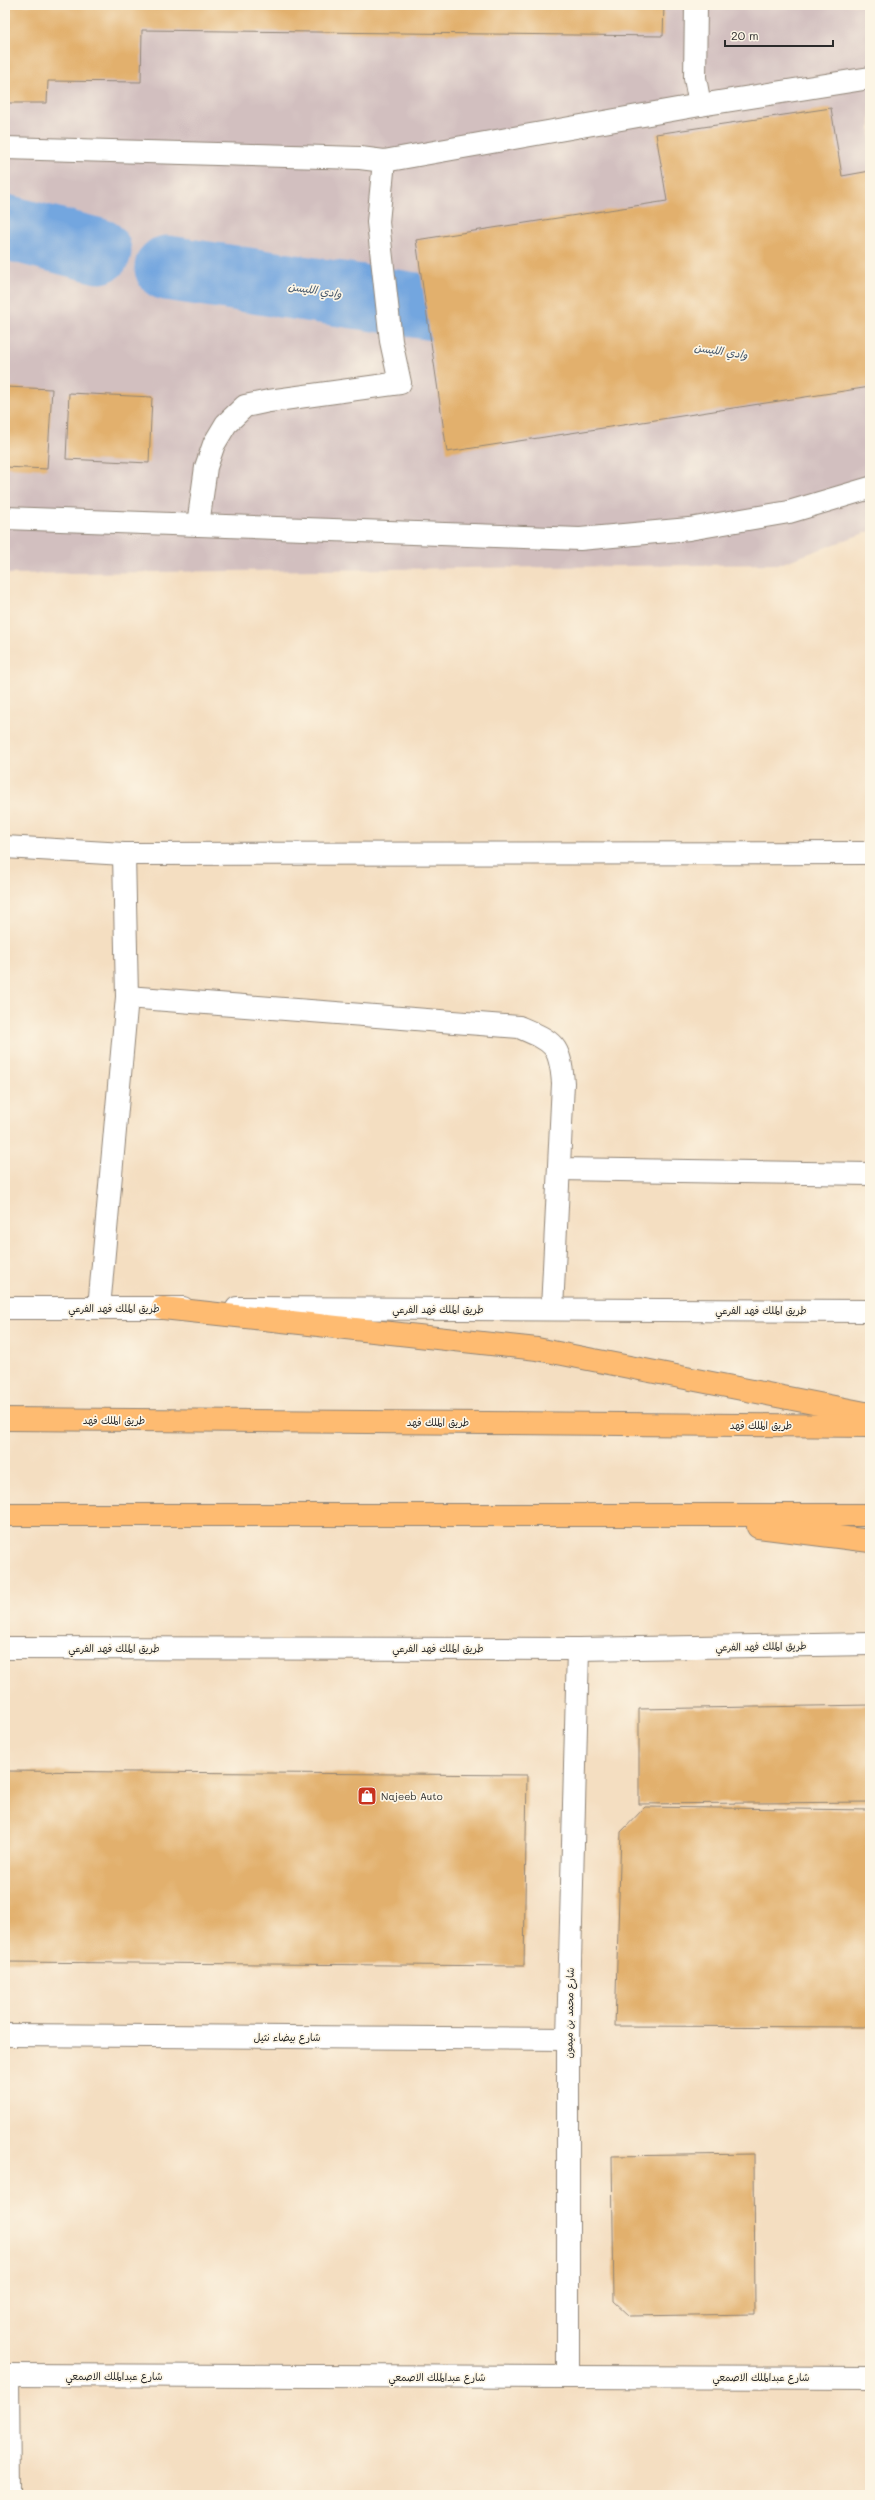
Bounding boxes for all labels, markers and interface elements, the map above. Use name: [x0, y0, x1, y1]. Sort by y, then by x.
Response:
scale bar: [725, 22, 833, 48]
text: 20 m: [731, 27, 759, 43]
water label: وادي الليسن: [287, 278, 343, 302]
water label: وادي الليسن: [693, 339, 749, 363]
street label: طريق الملك فهد الفرعي: [68, 1301, 160, 1318]
street label: طريق الملك فهد الفرعي: [392, 1302, 484, 1319]
street label: طريق الملك فهد الفرعي: [715, 1303, 807, 1320]
street label: طريق الملك فهد: [83, 1413, 145, 1427]
street label: طريق الملك فهد: [407, 1415, 469, 1429]
street label: طريق الملك فهد: [730, 1418, 792, 1432]
street label: طريق الملك فهد الفرعي: [715, 1638, 807, 1657]
street label: طريق الملك فهد الفرعي: [68, 1641, 160, 1658]
street label: طريق الملك فهد الفرعي: [392, 1641, 484, 1658]
shop icon: Najeeb Auto: [356, 1785, 378, 1807]
place label: Najeeb Auto: [381, 1789, 443, 1803]
street label: شارع محمد بن ميمون: [561, 1967, 578, 2059]
street label: شارع بيضاء نثيل: [253, 2030, 321, 2045]
street label: شارع عبدالملك الاصمعي: [66, 2369, 163, 2386]
street label: شارع عبدالملك الاصمعي: [389, 2370, 486, 2387]
street label: شارع عبدالملك الاصمعي: [713, 2370, 810, 2387]

